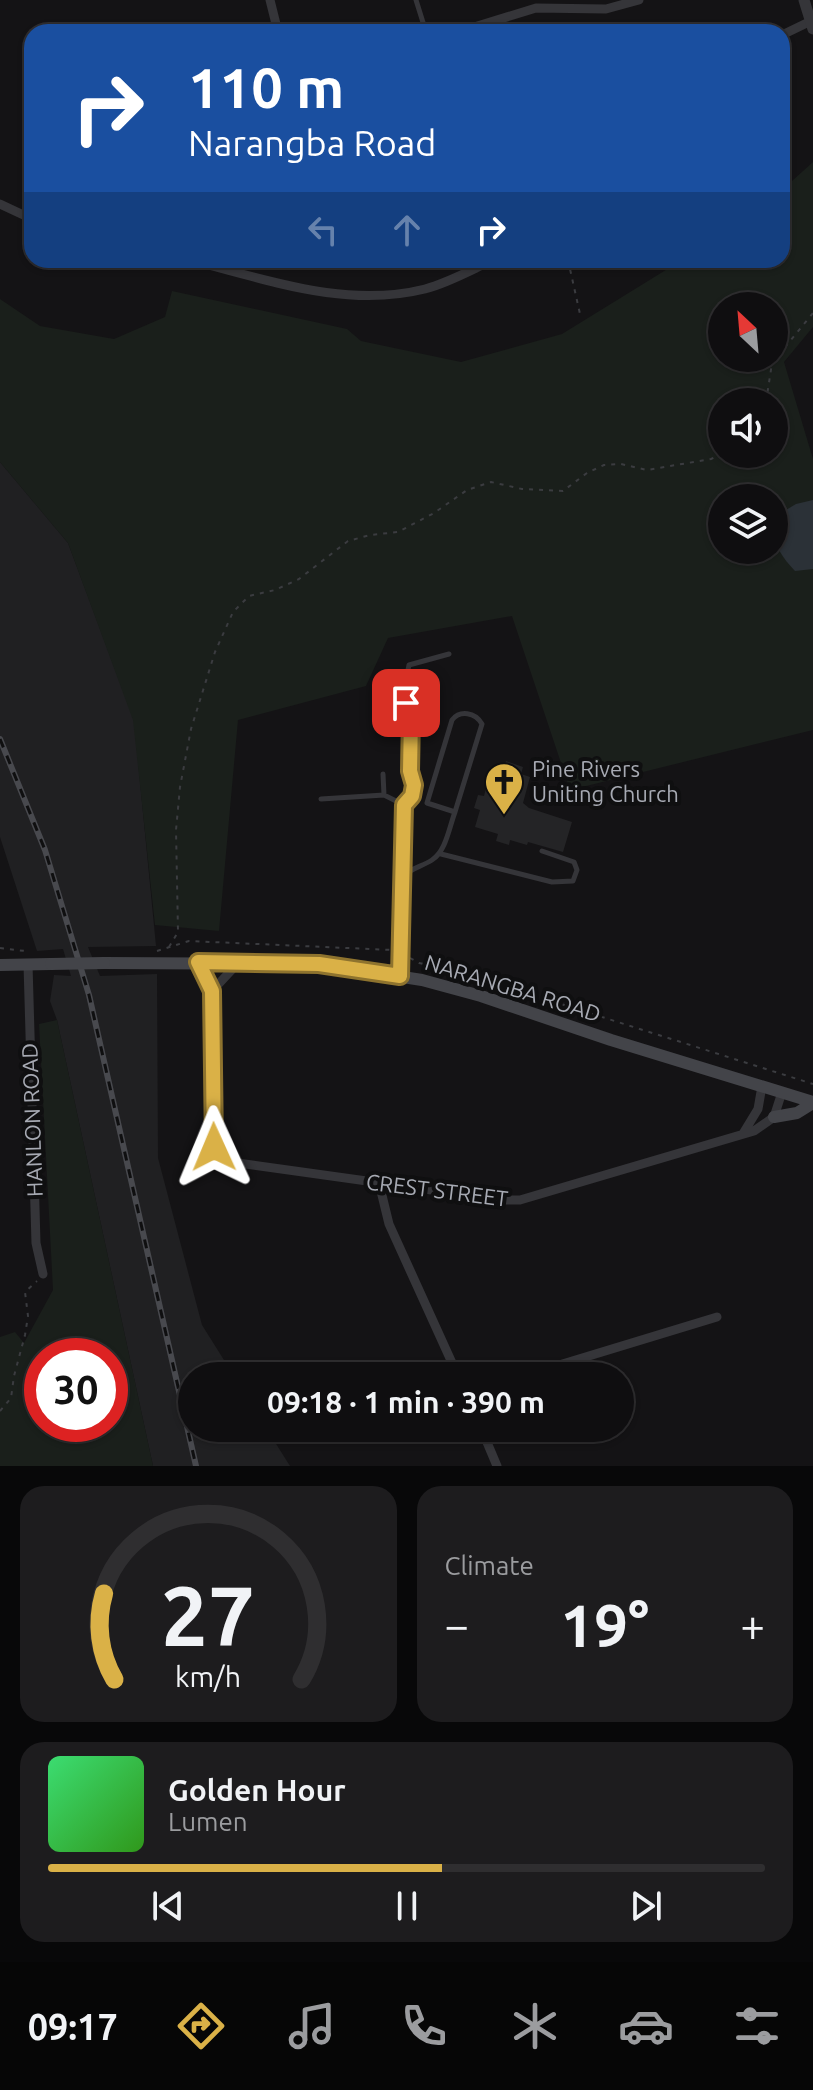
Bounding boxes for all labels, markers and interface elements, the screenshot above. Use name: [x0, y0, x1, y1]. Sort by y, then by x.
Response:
icon: right: [56, 56, 160, 160]
text: 110 m: [188, 56, 344, 119]
text: Narangba Road: [188, 122, 436, 163]
icon: left: [301, 208, 345, 252]
icon: ahead: [385, 208, 429, 252]
icon: right: [469, 208, 513, 252]
north arrow: [708, 292, 788, 372]
map controls: [708, 292, 788, 564]
button: sound: [708, 388, 788, 468]
button: layers: [708, 484, 788, 564]
pin: [372, 669, 440, 737]
icon: arrive: [384, 681, 428, 725]
place label: Pine Rivers Uniting Church: [532, 756, 679, 806]
church icon: Pine Rivers Uniting Church: [483, 761, 525, 816]
street label: NARANGBA ROAD: [422, 949, 604, 1026]
street label: HANLON ROAD: [16, 1043, 47, 1197]
position arrow: [172, 1105, 256, 1189]
street label: CREST STREET: [365, 1168, 509, 1211]
speed limit sign: 30: [24, 1338, 128, 1442]
text: 09:18 · 1 min · 390 m: [267, 1385, 545, 1419]
text: Climate: [445, 1551, 534, 1580]
text: 27: [161, 1568, 255, 1662]
text: 19°: [560, 1591, 649, 1658]
text: −: [445, 1600, 469, 1649]
text: +: [740, 1600, 765, 1649]
text: km/h: [175, 1660, 241, 1692]
text: Golden Hour: [168, 1773, 346, 1807]
text: Lumen: [168, 1807, 248, 1836]
icon: previous: [146, 1884, 190, 1928]
icon: pause: [385, 1884, 429, 1928]
icon: next: [624, 1884, 668, 1928]
icon: directions: [173, 1998, 229, 2054]
icon: music: [284, 1998, 340, 2054]
icon: phone: [396, 1998, 452, 2054]
icon: climate: [507, 1998, 563, 2054]
icon: car: [618, 1998, 674, 2054]
icon: filters: [729, 1998, 785, 2054]
text: 09:17: [28, 2006, 118, 2047]

